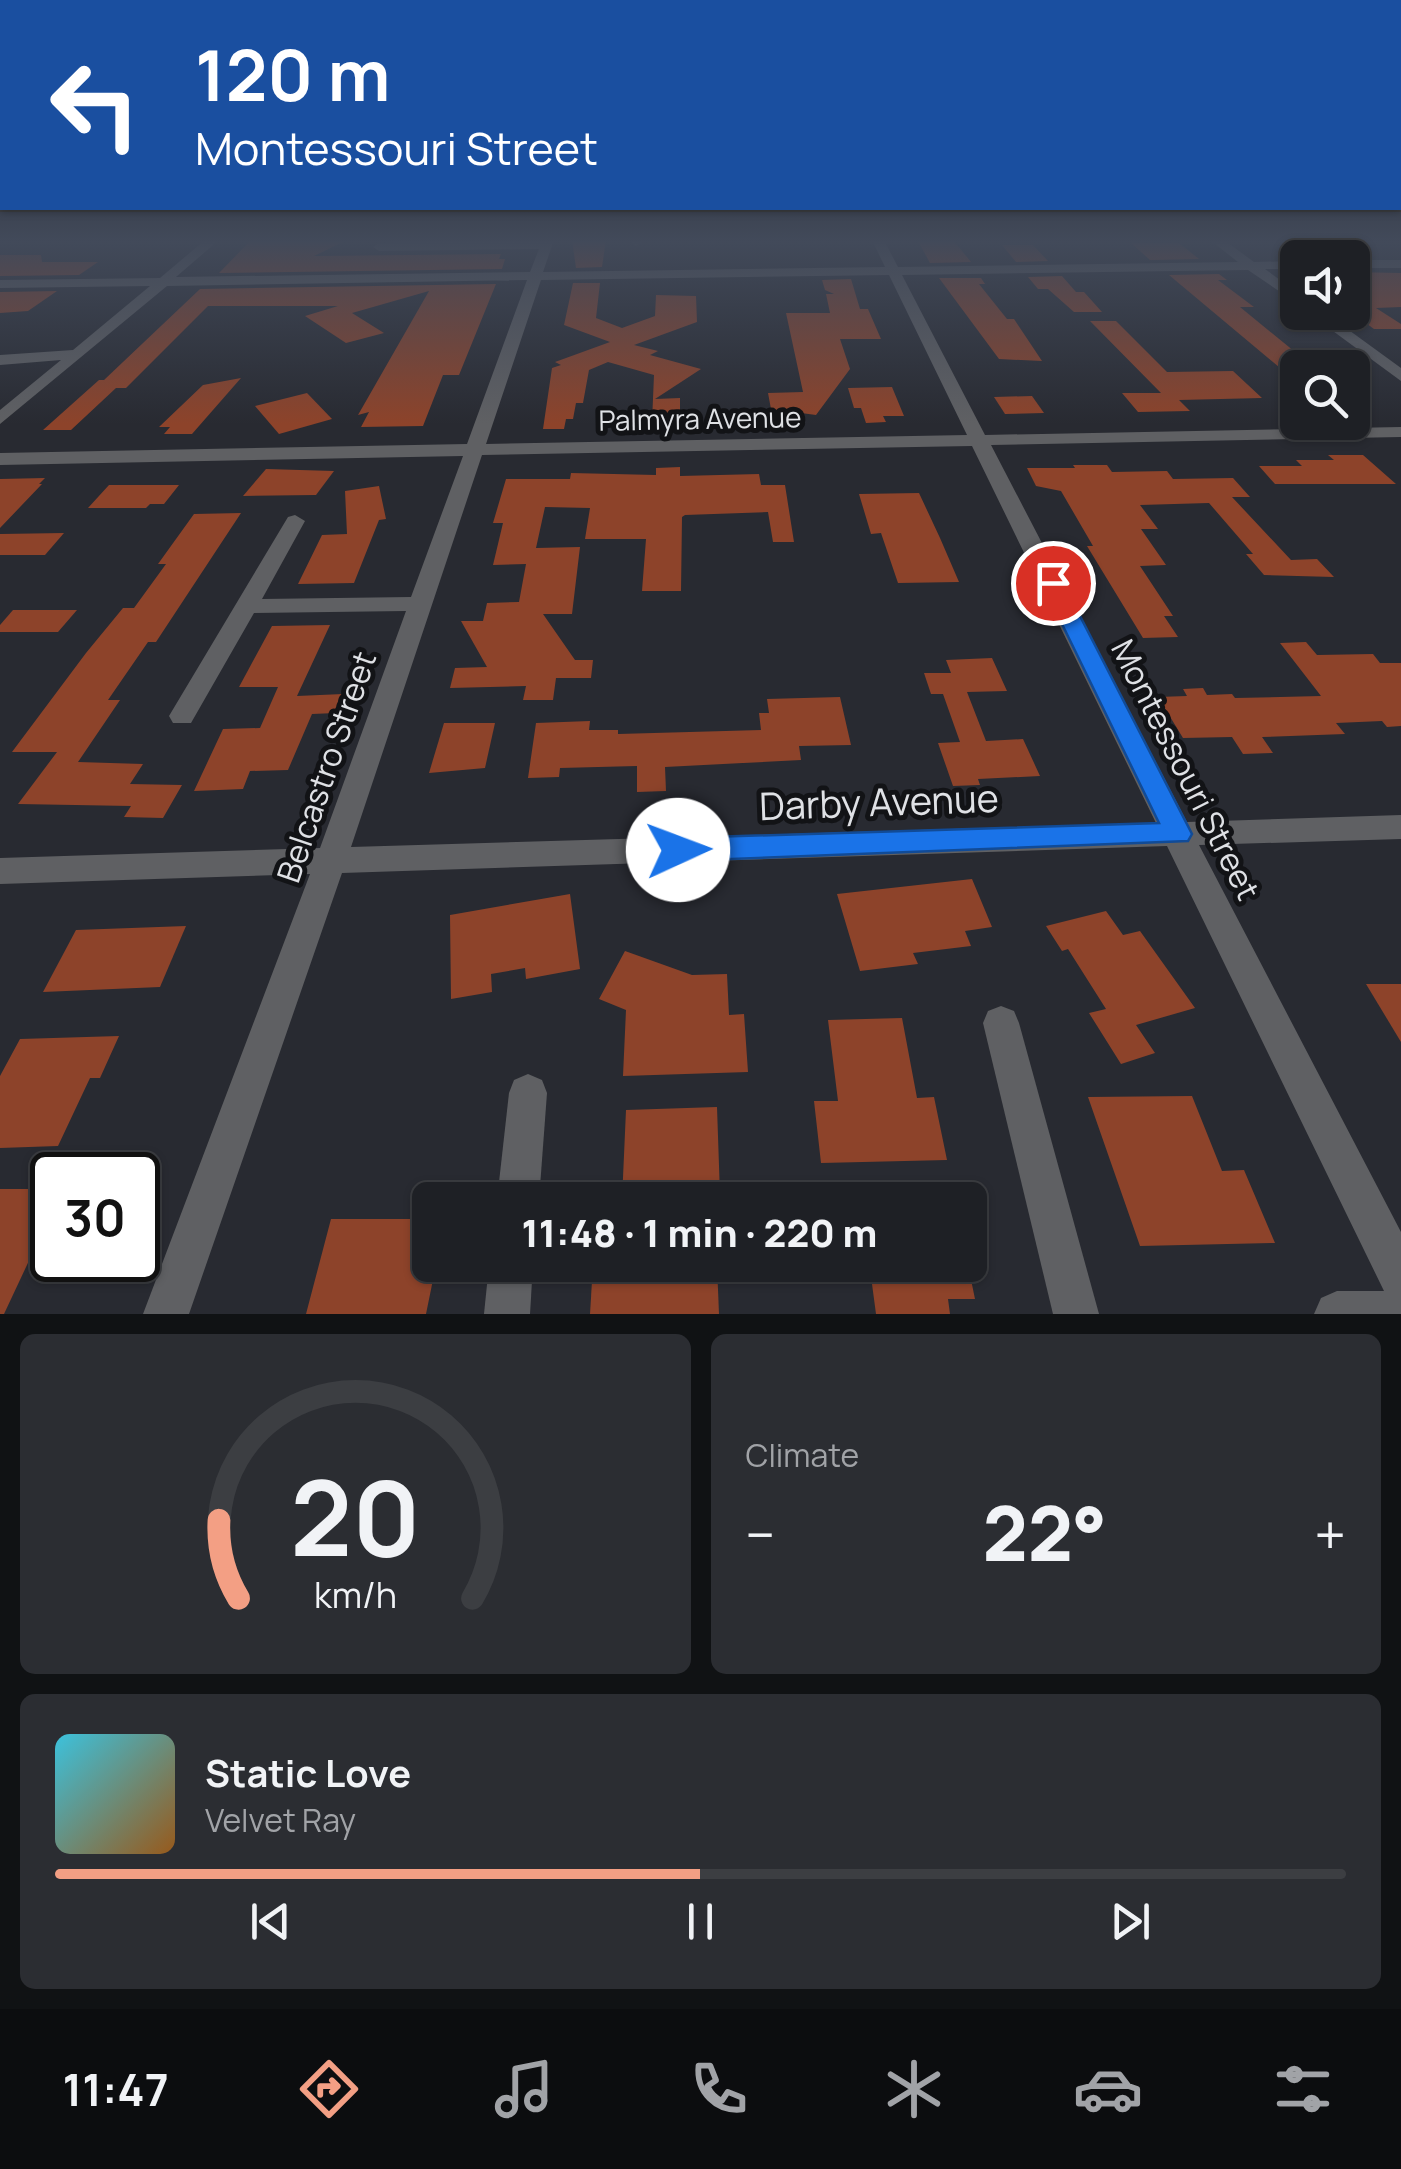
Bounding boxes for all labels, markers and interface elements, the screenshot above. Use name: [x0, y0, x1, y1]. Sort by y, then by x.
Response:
text: 120 m: [195, 26, 390, 122]
icon: left: [30, 40, 160, 170]
text: Montessouri Street: [195, 117, 598, 179]
map controls: [1280, 240, 1370, 440]
button: sound: [1280, 240, 1370, 330]
button: search: [1280, 350, 1370, 440]
street label: Palmyra Avenue: [598, 397, 802, 439]
pin: [1011, 541, 1096, 626]
icon: arrive: [1026, 556, 1081, 611]
street label: Montessouri Street: [1101, 632, 1271, 907]
street label: Belcastro Street: [266, 645, 386, 888]
street label: Darby Avenue: [758, 771, 1000, 831]
position arrow: [626, 798, 730, 902]
speed limit sign: 30: [30, 1152, 160, 1282]
text: 11:48 · 1 min · 220 m: [522, 1206, 877, 1258]
text: Climate: [746, 1433, 859, 1477]
text: 20: [290, 1445, 420, 1587]
text: 22°: [983, 1481, 1107, 1584]
text: −: [746, 1496, 775, 1572]
text: +: [1314, 1496, 1346, 1572]
text: km/h: [314, 1570, 397, 1619]
text: Static Love: [205, 1746, 411, 1798]
text: Velvet Ray: [205, 1798, 356, 1842]
icon: previous: [243, 1894, 298, 1949]
icon: pause: [673, 1894, 728, 1949]
icon: next: [1103, 1894, 1158, 1949]
icon: directions: [294, 2054, 364, 2124]
icon: music: [489, 2054, 559, 2124]
icon: phone: [684, 2054, 754, 2124]
icon: climate: [879, 2054, 949, 2124]
icon: car: [1073, 2054, 1143, 2124]
icon: filters: [1268, 2054, 1338, 2124]
text: 11:47: [62, 2058, 169, 2120]

